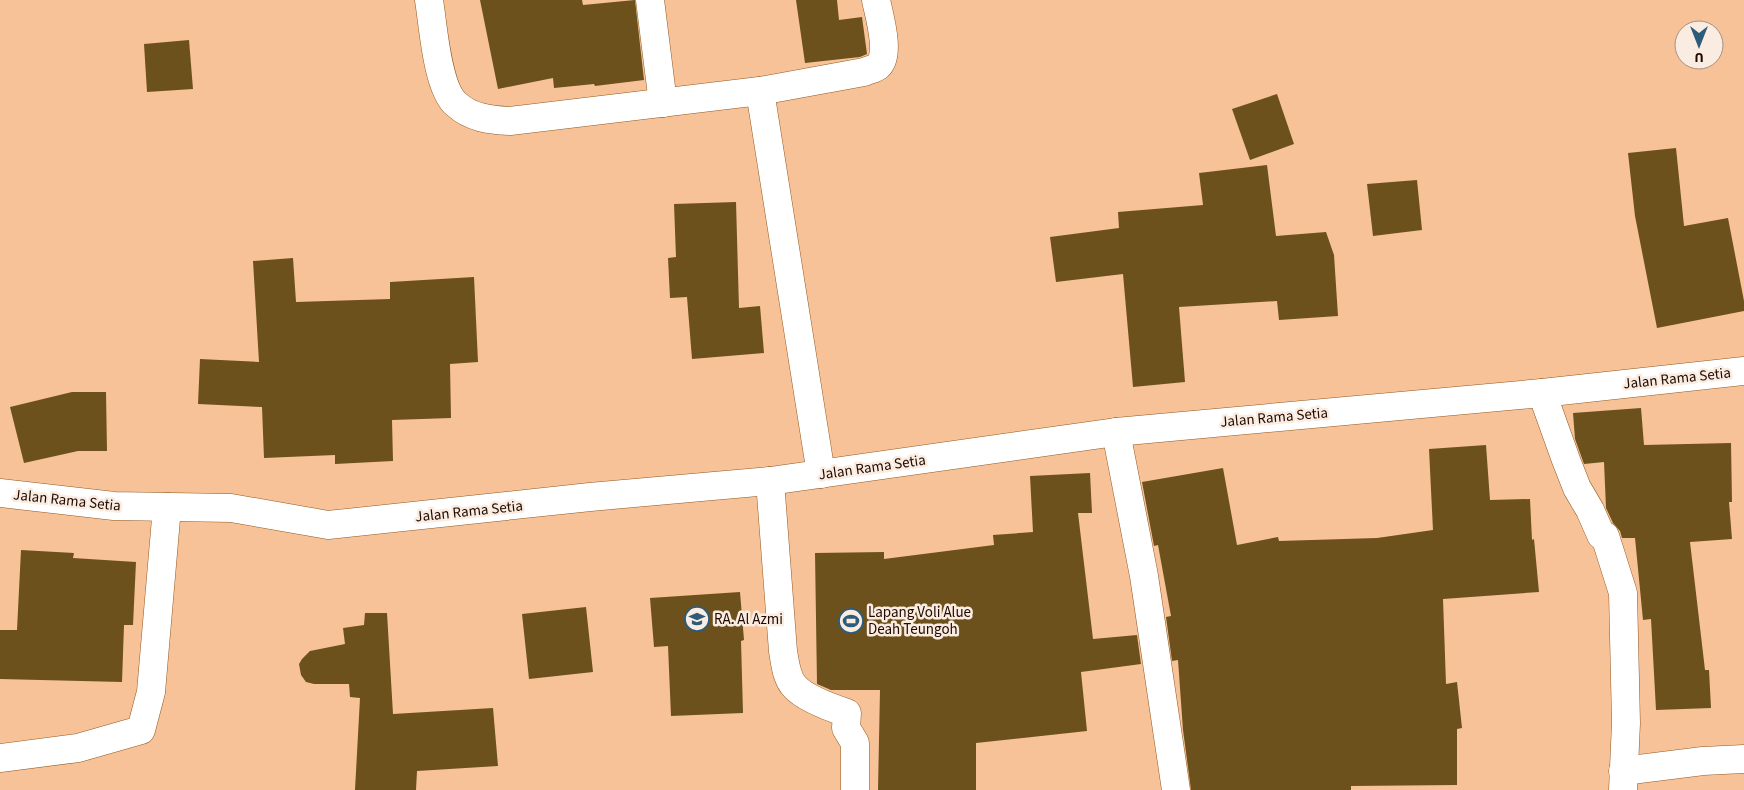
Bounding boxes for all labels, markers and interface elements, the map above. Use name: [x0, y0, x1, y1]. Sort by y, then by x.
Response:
north arrow: [1674, 20, 1724, 70]
text: U: [1694, 47, 1704, 67]
street label: Jalan Rama Setia: [1622, 362, 1732, 395]
street label: Jalan Rama Setia: [1219, 402, 1329, 433]
street label: Jalan Rama Setia: [817, 450, 927, 485]
street label: Jalan Rama Setia: [12, 484, 122, 517]
street label: Jalan Rama Setia: [414, 495, 524, 528]
place label: Lapang Voli Alue Deah Teungoh: [868, 602, 971, 640]
school or university icon: RA. Al Azmi: [684, 606, 710, 632]
sports icon: Lapang Voli Alue Deah Teungoh: [838, 608, 864, 634]
place label: RA. Al Azmi: [714, 609, 783, 630]

